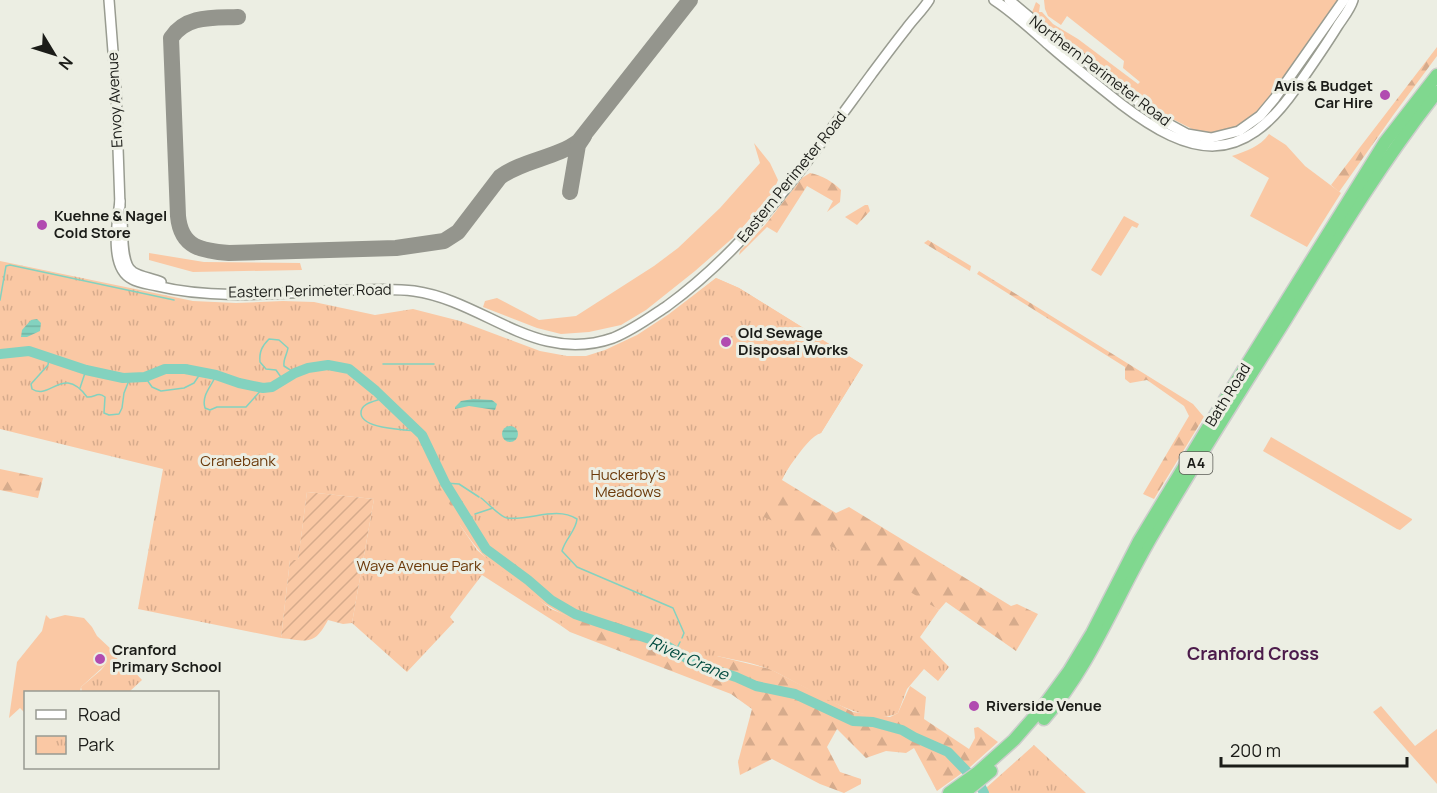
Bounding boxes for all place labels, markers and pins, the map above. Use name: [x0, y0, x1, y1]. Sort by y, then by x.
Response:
place label: Avis & Budget Car Hire: [1274, 75, 1373, 113]
marker: Avis & Budget Car Hire: [1378, 88, 1392, 102]
place label: Kuehne & Nagel Cold Store: [54, 205, 167, 243]
marker: Kuehne & Nagel Cold Store: [35, 218, 49, 232]
place label: Old Sewage Disposal Works: [738, 322, 848, 360]
marker: Old Sewage Disposal Works: [719, 335, 733, 349]
place label: Cranford Primary School: [112, 639, 222, 677]
marker: Cranford Primary School: [93, 652, 107, 666]
place label: Riverside Venue: [986, 695, 1102, 716]
marker: Riverside Venue: [967, 699, 981, 713]

